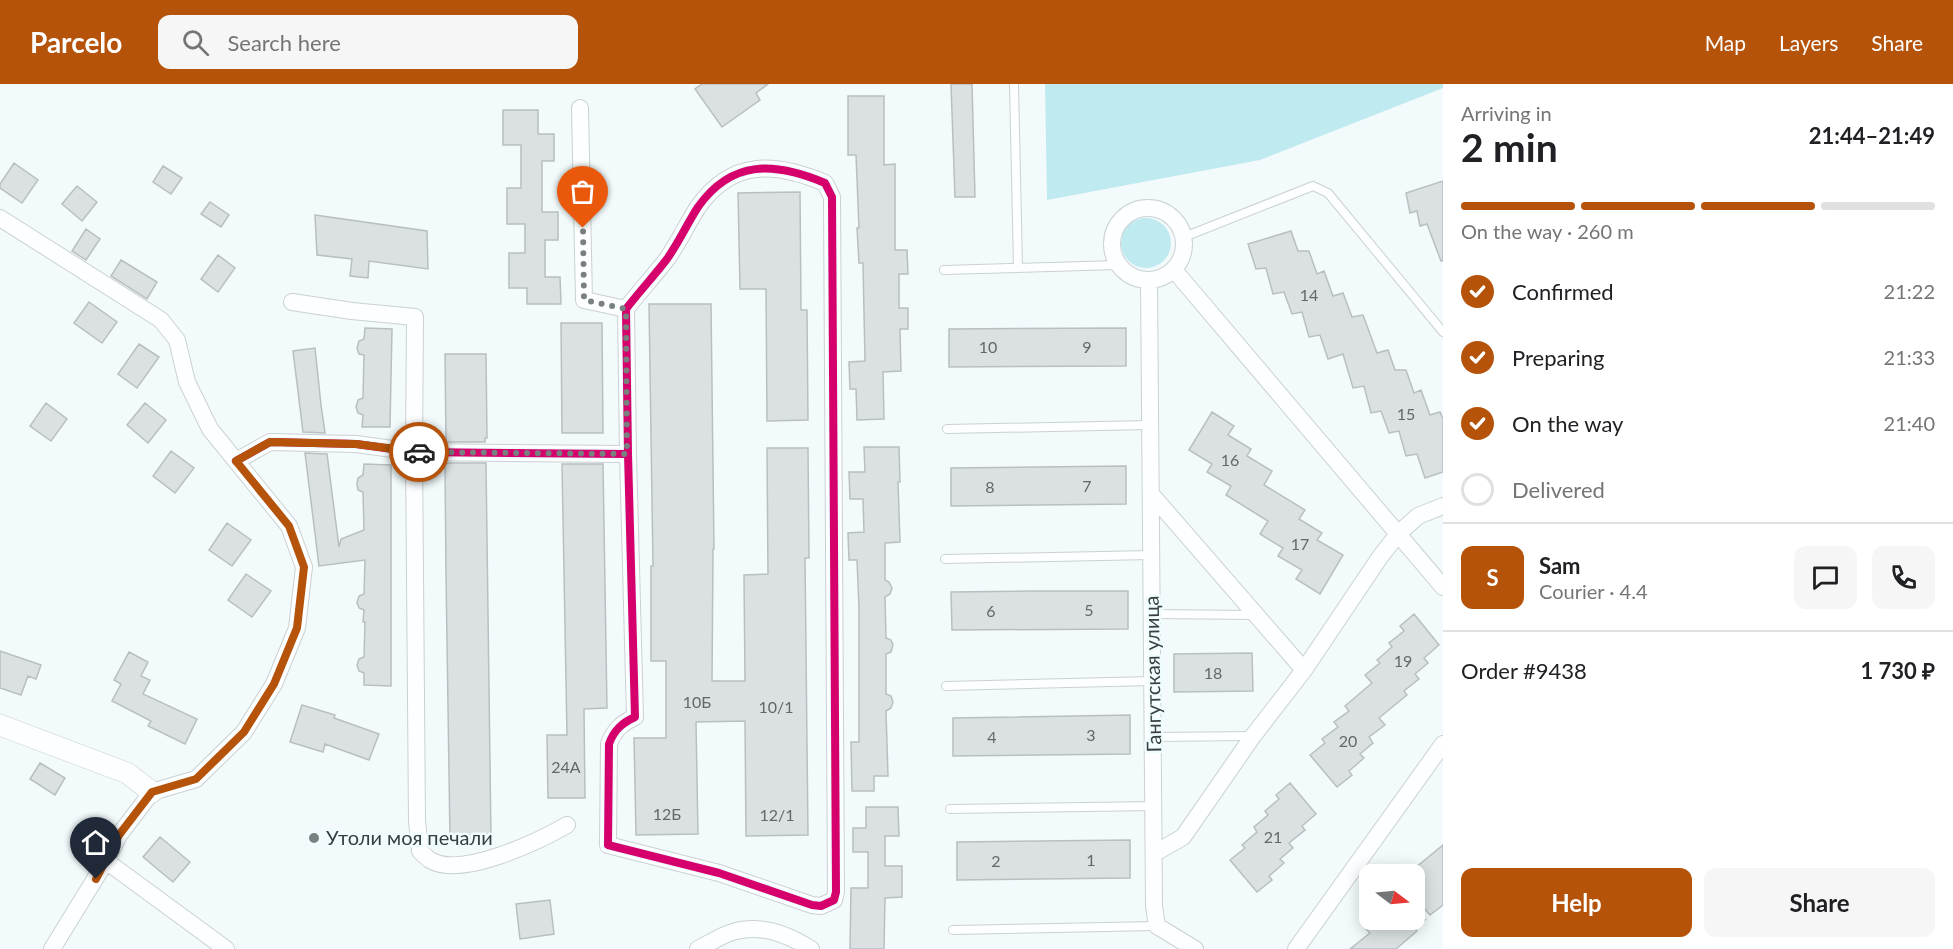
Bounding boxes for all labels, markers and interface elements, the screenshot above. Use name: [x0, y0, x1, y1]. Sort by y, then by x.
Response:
search box: [158, 15, 578, 69]
text: Parcelo: [30, 25, 122, 59]
icon: search: [179, 26, 212, 59]
text: Search here: [227, 29, 341, 56]
text: Map: [1705, 30, 1746, 55]
text: Layers: [1779, 30, 1838, 55]
text: Share: [1871, 30, 1923, 55]
text: Arriving in: [1461, 101, 1552, 125]
text: 21:44–21:49: [1809, 122, 1935, 149]
text: 2 min: [1461, 124, 1558, 170]
pin: [557, 166, 608, 228]
icon: bag: [566, 175, 599, 208]
text: On the way · 260 m: [1461, 219, 1634, 243]
icon: check: [1461, 275, 1494, 308]
text: Confirmed: [1512, 278, 1614, 305]
text: 21:22: [1884, 279, 1935, 303]
house number: 14: [1300, 285, 1318, 304]
house number: 10: [979, 337, 997, 356]
house number: 9: [1082, 337, 1092, 356]
icon: check: [1461, 341, 1494, 374]
text: Preparing: [1512, 344, 1604, 371]
text: 21:33: [1884, 345, 1935, 369]
house number: 15: [1397, 404, 1415, 423]
icon: check: [1461, 407, 1494, 440]
text: On the way: [1512, 410, 1623, 437]
text: 21:40: [1884, 411, 1935, 435]
courier: [389, 422, 449, 482]
icon: car: [403, 436, 436, 469]
house number: 16: [1221, 450, 1239, 469]
house number: 7: [1082, 476, 1092, 495]
text: Delivered: [1512, 476, 1605, 503]
house number: 8: [985, 477, 995, 496]
house number: 17: [1291, 534, 1309, 553]
button: chat: [1794, 546, 1857, 609]
button: phone: [1872, 546, 1935, 609]
text: Sam: [1539, 552, 1581, 579]
text: S: [1486, 564, 1499, 591]
text: Courier · 4.4: [1539, 579, 1648, 603]
street label: Гангутская улица: [1139, 595, 1165, 753]
house number: 5: [1084, 600, 1094, 619]
house number: 6: [986, 601, 996, 620]
house number: 19: [1394, 651, 1412, 670]
text: Order #9438: [1461, 657, 1587, 684]
text: 1 730 ₽: [1860, 657, 1935, 684]
house number: 18: [1204, 663, 1222, 682]
house number: 10Б: [683, 692, 711, 711]
house number: 10/1: [758, 697, 794, 716]
house number: 3: [1086, 725, 1096, 744]
house number: 4: [987, 727, 997, 746]
house number: 20: [1339, 731, 1357, 750]
house number: 24А: [551, 757, 581, 776]
house number: 12Б: [653, 804, 681, 823]
house number: 12/1: [759, 805, 795, 824]
pin: [70, 817, 121, 879]
place label: Утоли моя печали: [326, 825, 493, 849]
icon: home: [79, 826, 112, 859]
house number: 21: [1264, 827, 1282, 846]
marker: Утоли моя печали: [307, 831, 321, 845]
house number: 1: [1086, 850, 1096, 869]
house number: 2: [991, 851, 1001, 870]
north arrow: [1359, 864, 1425, 930]
map controls: [1359, 864, 1425, 930]
button: Help: [1461, 868, 1692, 937]
button: Share: [1704, 868, 1935, 937]

